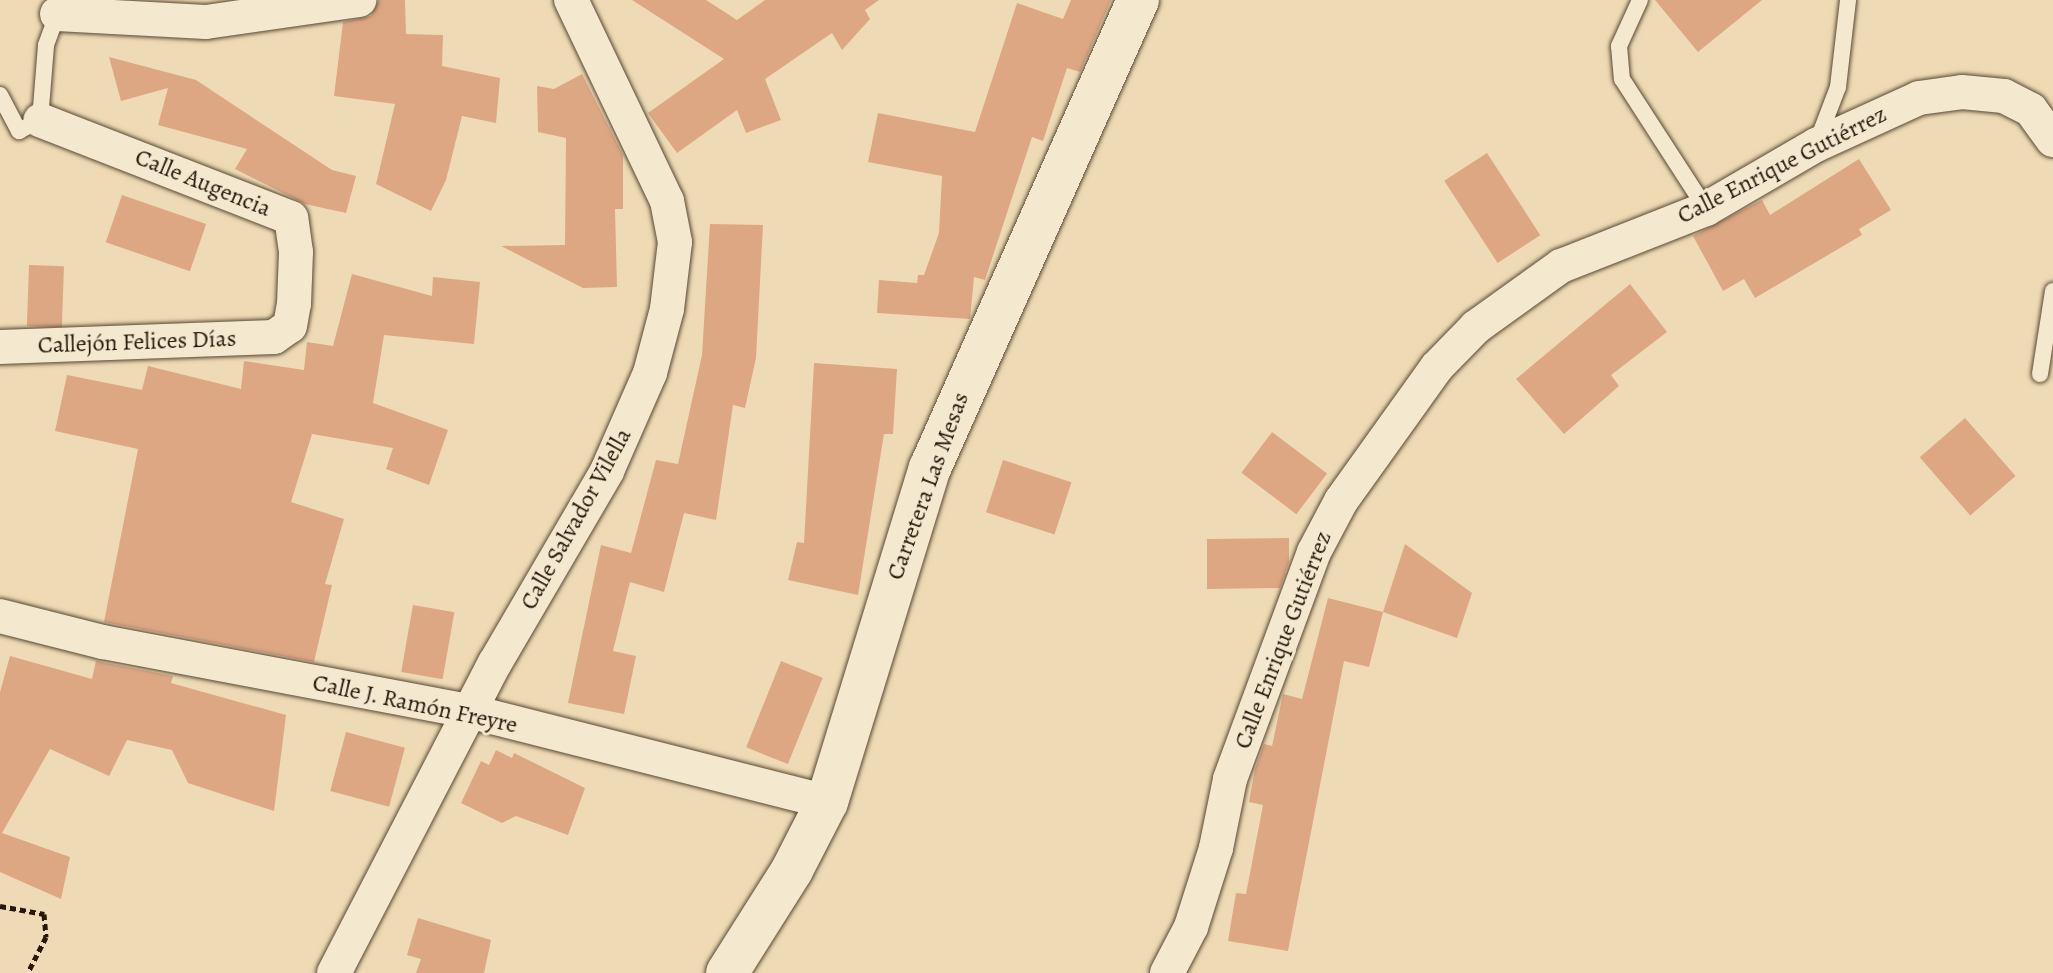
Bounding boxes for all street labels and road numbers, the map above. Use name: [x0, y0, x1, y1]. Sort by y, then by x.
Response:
street label: Calle Enrique Gutiérrez: [1673, 100, 1891, 230]
street label: Calle Augencia: [131, 143, 275, 223]
street label: Callejón Felices Días: [37, 324, 237, 360]
street label: Carretera Las Mesas: [881, 388, 975, 584]
street label: Calle Salvador Vilella: [514, 423, 638, 615]
street label: Calle Enrique Gutiérrez: [1228, 527, 1338, 753]
street label: Calle J. Ramón Freyre: [310, 668, 520, 740]

